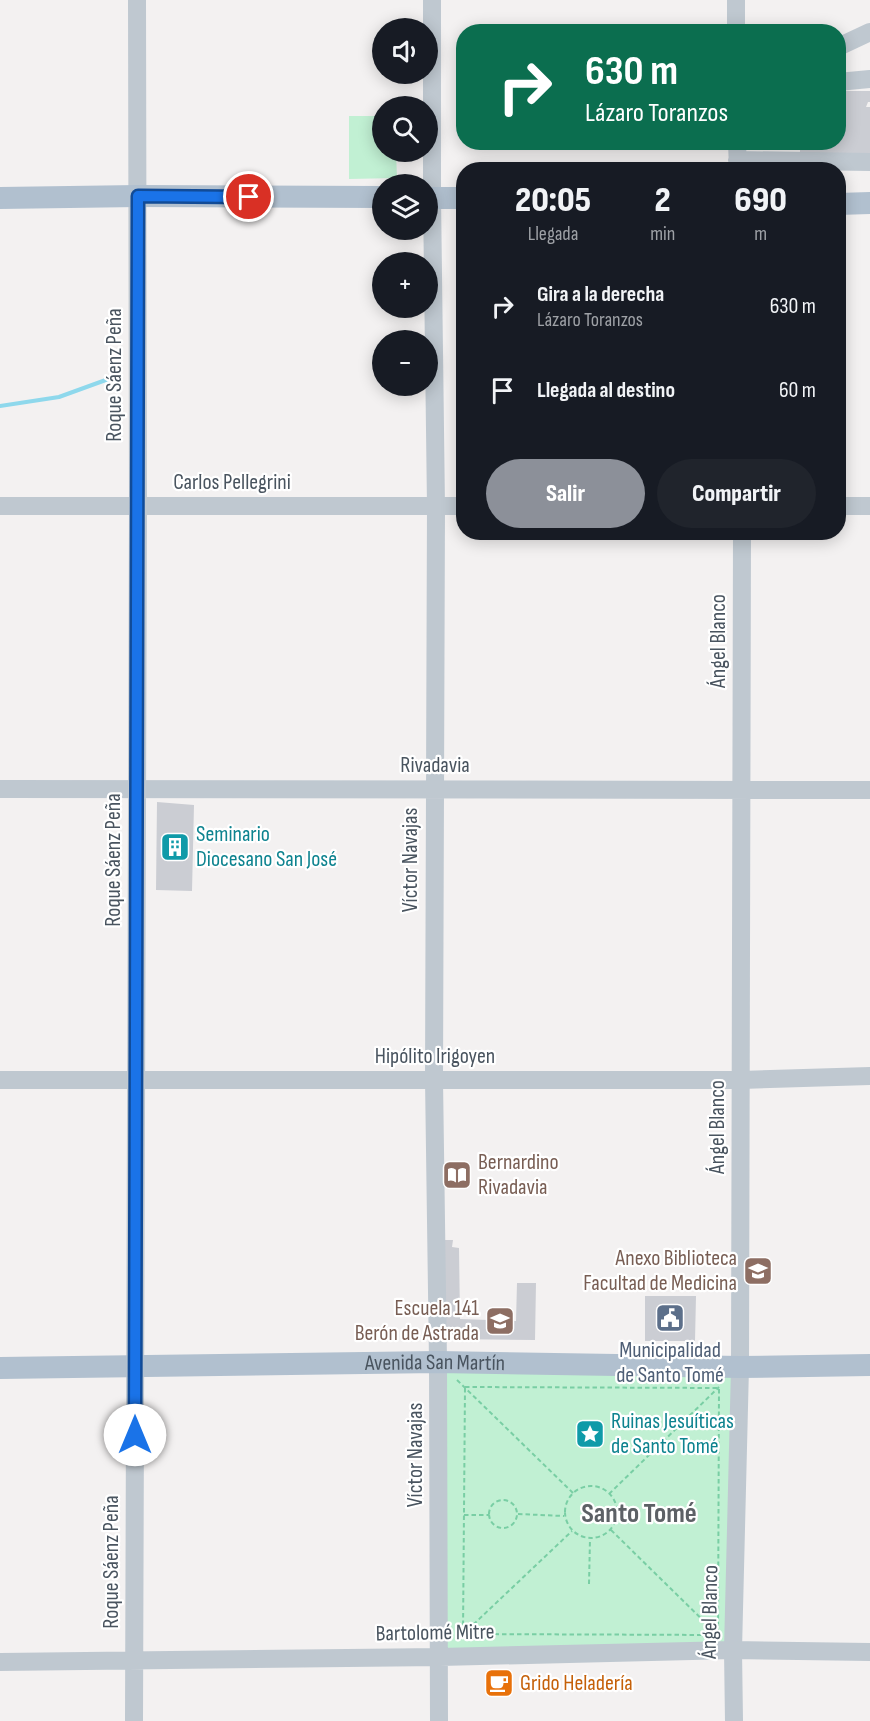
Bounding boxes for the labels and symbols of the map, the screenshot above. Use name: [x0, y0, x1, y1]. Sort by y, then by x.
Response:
pin: [223, 171, 274, 222]
street label: Roque Sáenz Peña: [101, 308, 128, 442]
street label: Carlos Pellegrini: [173, 469, 291, 496]
street label: Ángel Blanco: [705, 594, 732, 689]
street label: Rivadavia: [400, 752, 470, 779]
street label: Roque Sáenz Peña: [100, 793, 127, 927]
street label: Víctor Navajas: [397, 808, 424, 912]
place label: Seminario Diocesano San José: [196, 821, 337, 873]
building icon: Seminario Diocesano San José: [159, 831, 191, 863]
street label: Hipólito Irigoyen: [375, 1043, 495, 1070]
street label: Ángel Blanco: [704, 1080, 731, 1175]
place label: Bernardino Rivadavia: [478, 1149, 559, 1201]
library icon: Bernardino Rivadavia: [441, 1159, 473, 1191]
place label: Anexo Biblioteca Facultad de Medicina: [583, 1245, 737, 1297]
school or university icon: Anexo Biblioteca Facultad de Medicina: [742, 1255, 774, 1287]
place label: Escuela 141 Berón de Astrada: [355, 1295, 479, 1347]
public building icon: Municipalidad de Santo Tomé: [654, 1302, 686, 1334]
school or university icon: Escuela 141 Berón de Astrada: [484, 1305, 516, 1337]
place label: Municipalidad de Santo Tomé: [616, 1337, 724, 1389]
street label: Avenida San Martín: [364, 1348, 505, 1377]
position arrow: [103, 1403, 167, 1467]
street label: Víctor Navajas: [402, 1403, 429, 1507]
place label: Ruinas Jesuíticas de Santo Tomé: [611, 1408, 734, 1460]
place icon: Ruinas Jesuíticas de Santo Tomé: [574, 1418, 606, 1450]
street label: Roque Sáenz Peña: [98, 1495, 125, 1629]
district label: Santo Tomé: [581, 1497, 697, 1530]
street label: Ángel Blanco: [696, 1565, 724, 1660]
street label: Bartolomé Mitre: [375, 1618, 495, 1648]
cafe icon: Grido Heladería: [483, 1667, 515, 1699]
place label: Grido Heladería: [520, 1670, 633, 1697]

